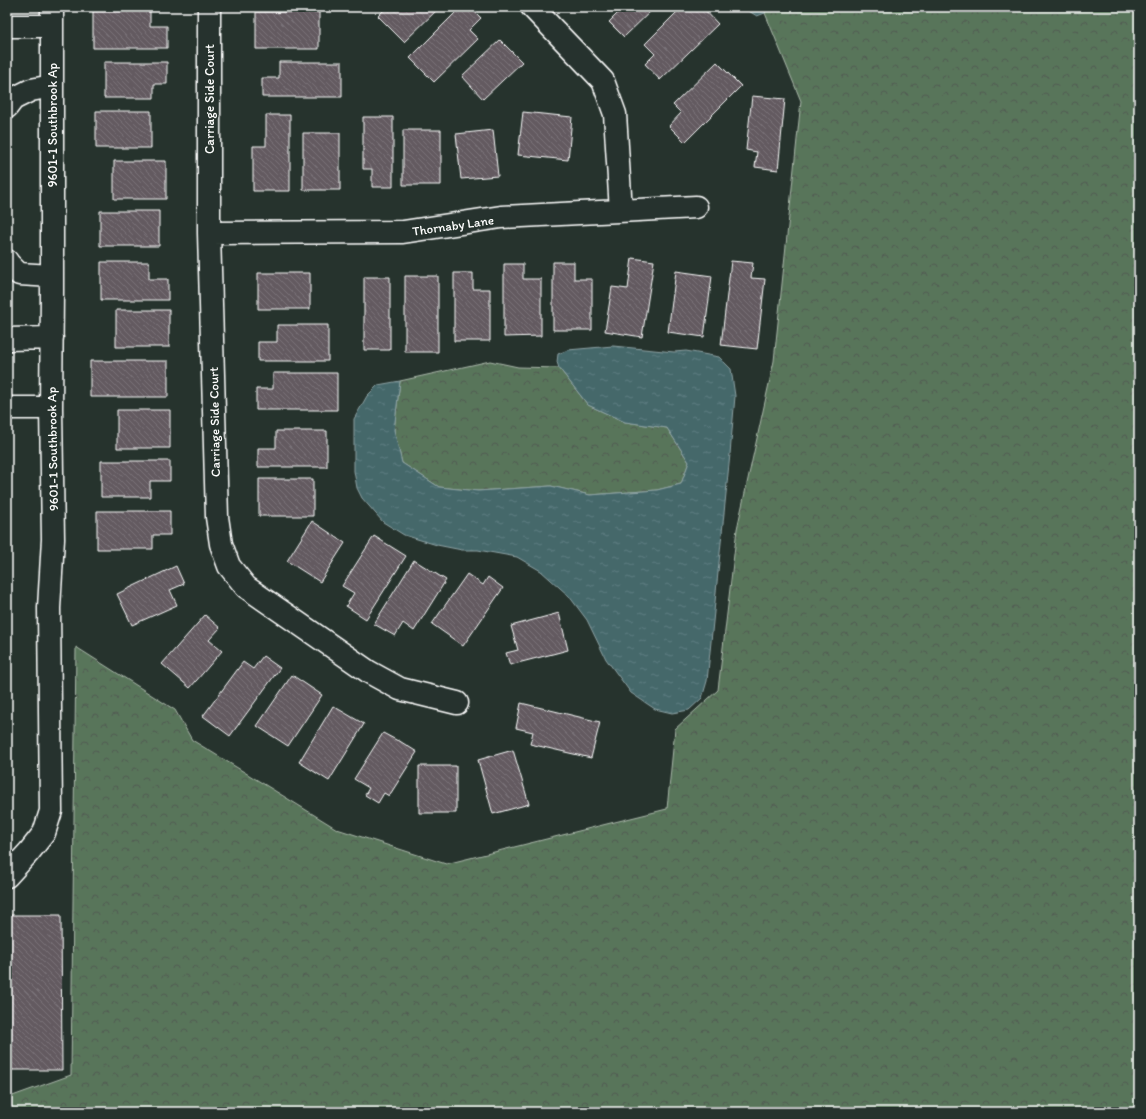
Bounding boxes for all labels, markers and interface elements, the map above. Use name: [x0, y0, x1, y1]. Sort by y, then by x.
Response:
street label: Carriage Side Court: [202, 44, 217, 154]
street label: 9601-1 Southbrook Ap: [45, 63, 60, 187]
street label: Thornaby Lane: [411, 212, 495, 239]
street label: Carriage Side Court: [206, 367, 223, 477]
street label: 9601-1 Southbrook Ap: [44, 387, 61, 511]

